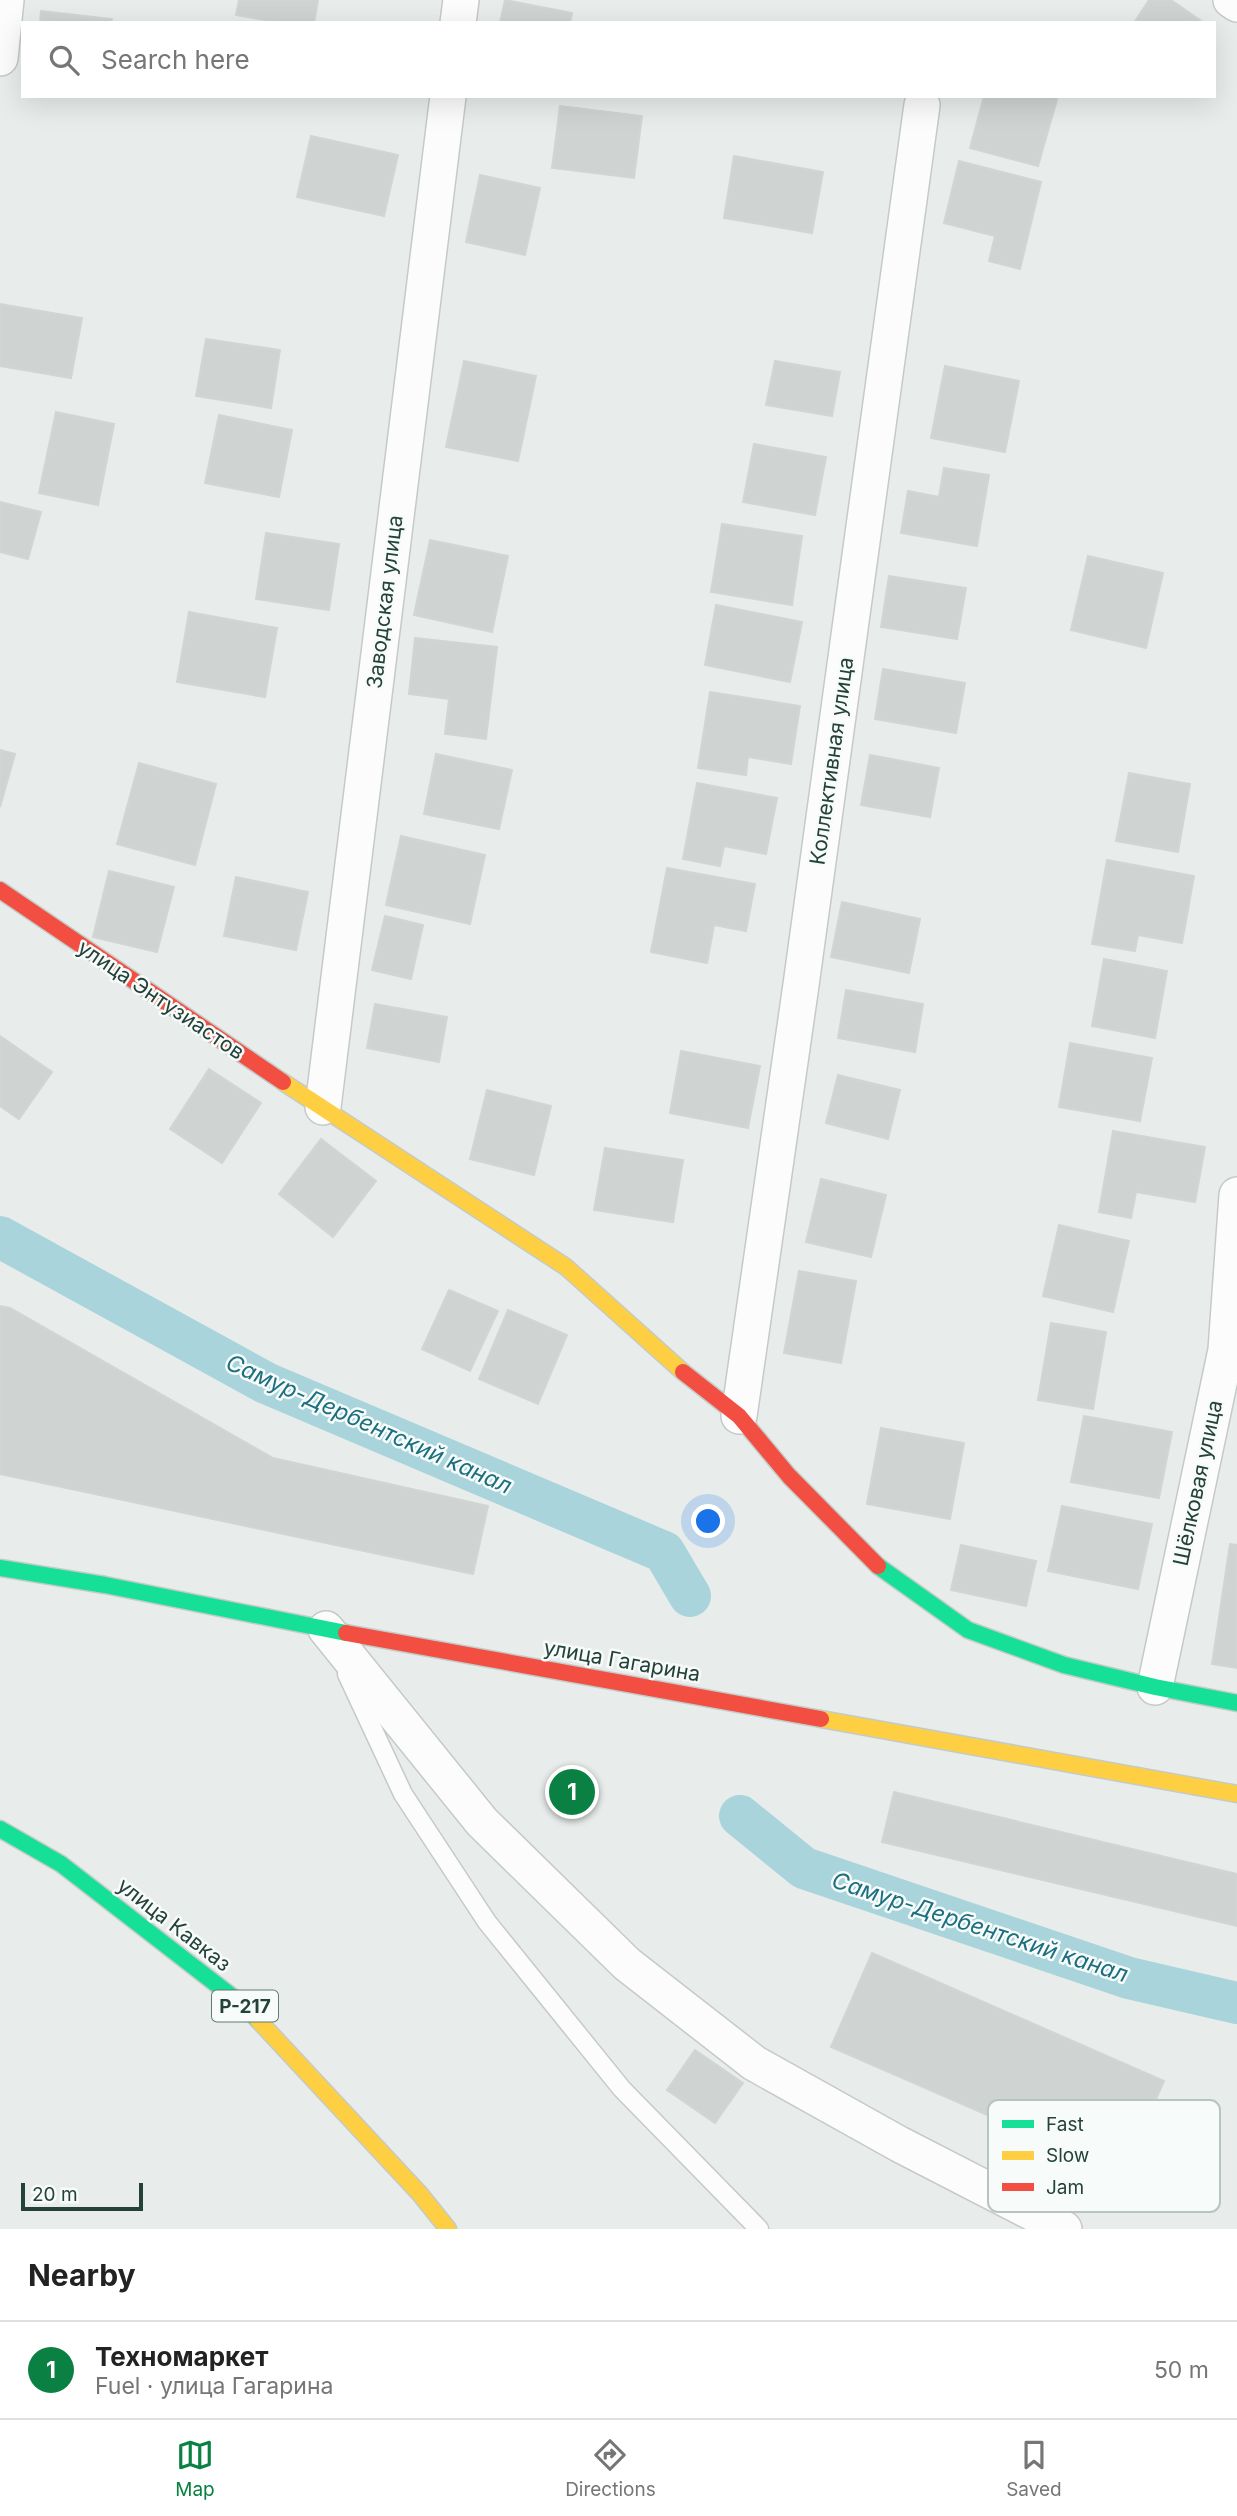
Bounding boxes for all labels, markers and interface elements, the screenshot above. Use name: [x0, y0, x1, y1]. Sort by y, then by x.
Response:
search box: [21, 21, 1216, 98]
icon: search: [45, 41, 83, 79]
text: Search here: [101, 44, 250, 75]
street label: Заводская улица: [361, 514, 408, 690]
street label: Коллективная улица: [805, 655, 858, 866]
street label: улица Энтузиастов: [73, 935, 249, 1065]
water label: Самур-Дербентский канал: [222, 1348, 516, 1500]
street label: Шёлковая улица: [1168, 1398, 1227, 1568]
your location: [691, 1504, 725, 1538]
street label: улица Гагарина: [542, 1634, 702, 1687]
pin: 1: [549, 1766, 595, 1818]
water label: Самур-Дербентский канал: [828, 1866, 1132, 1988]
street label: улица Кавказ: [113, 1873, 236, 1977]
road number: Р-217: [212, 1990, 278, 2022]
legend: [988, 2100, 1220, 2212]
text: Fast: [1046, 2113, 1084, 2136]
text: Slow: [1046, 2144, 1089, 2167]
text: Jam: [1046, 2176, 1084, 2199]
scale bar: [21, 2180, 144, 2212]
text: 20 m: [32, 2183, 78, 2206]
text: Nearby: [28, 2257, 136, 2293]
text: Техномаркет: [95, 2341, 268, 2372]
text: 1: [46, 2356, 56, 2384]
text: 50 m: [1154, 2356, 1209, 2384]
text: Fuel · улица Гагарина: [95, 2372, 333, 2400]
tab: Map: [175, 2436, 215, 2501]
tab: Directions: [565, 2436, 656, 2501]
tab: Saved: [1006, 2436, 1062, 2501]

